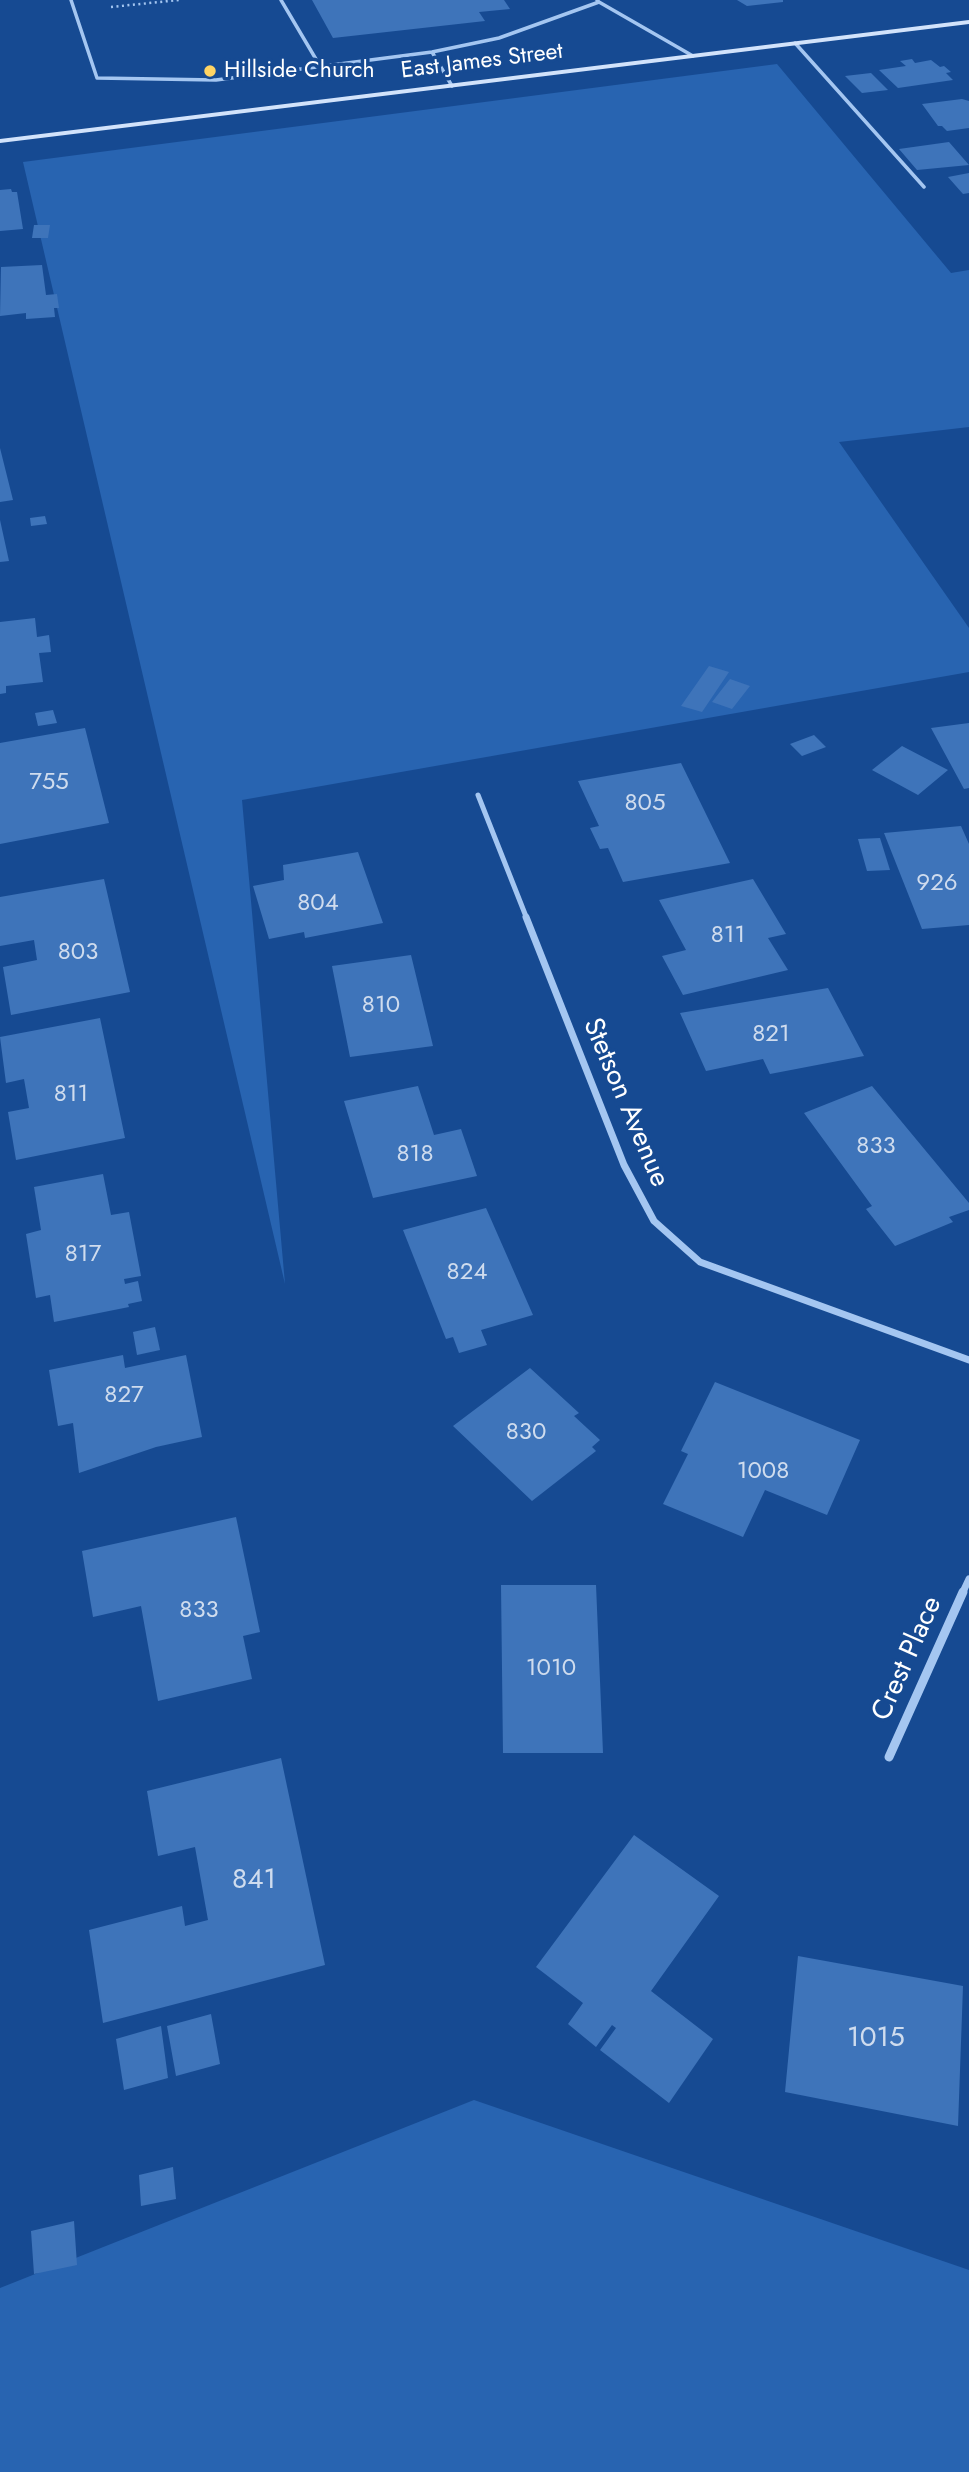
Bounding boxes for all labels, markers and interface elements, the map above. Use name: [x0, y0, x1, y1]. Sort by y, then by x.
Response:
street label: East James Street: [400, 38, 564, 86]
place label: Hillside Church: [224, 57, 375, 85]
marker: Hillside Church: [202, 63, 218, 79]
house number: 755: [29, 769, 69, 797]
house number: 805: [624, 790, 666, 818]
house number: 926: [916, 870, 958, 898]
house number: 804: [297, 890, 339, 918]
house number: 811: [711, 922, 745, 950]
house number: 803: [58, 939, 98, 967]
house number: 810: [362, 992, 400, 1020]
street label: Stetson Avenue: [574, 1014, 676, 1192]
house number: 821: [752, 1021, 790, 1049]
house number: 811: [54, 1081, 88, 1109]
house number: 833: [856, 1133, 896, 1161]
house number: 818: [396, 1141, 434, 1169]
house number: 817: [65, 1241, 101, 1269]
house number: 824: [447, 1259, 487, 1287]
house number: 827: [104, 1382, 144, 1410]
house number: 830: [506, 1419, 546, 1447]
house number: 1008: [737, 1458, 789, 1486]
street label: Crest Place: [866, 1592, 950, 1726]
house number: 833: [179, 1597, 219, 1625]
house number: 1010: [526, 1655, 576, 1683]
house number: 841: [232, 1864, 276, 1898]
house number: 1015: [847, 2022, 905, 2056]

